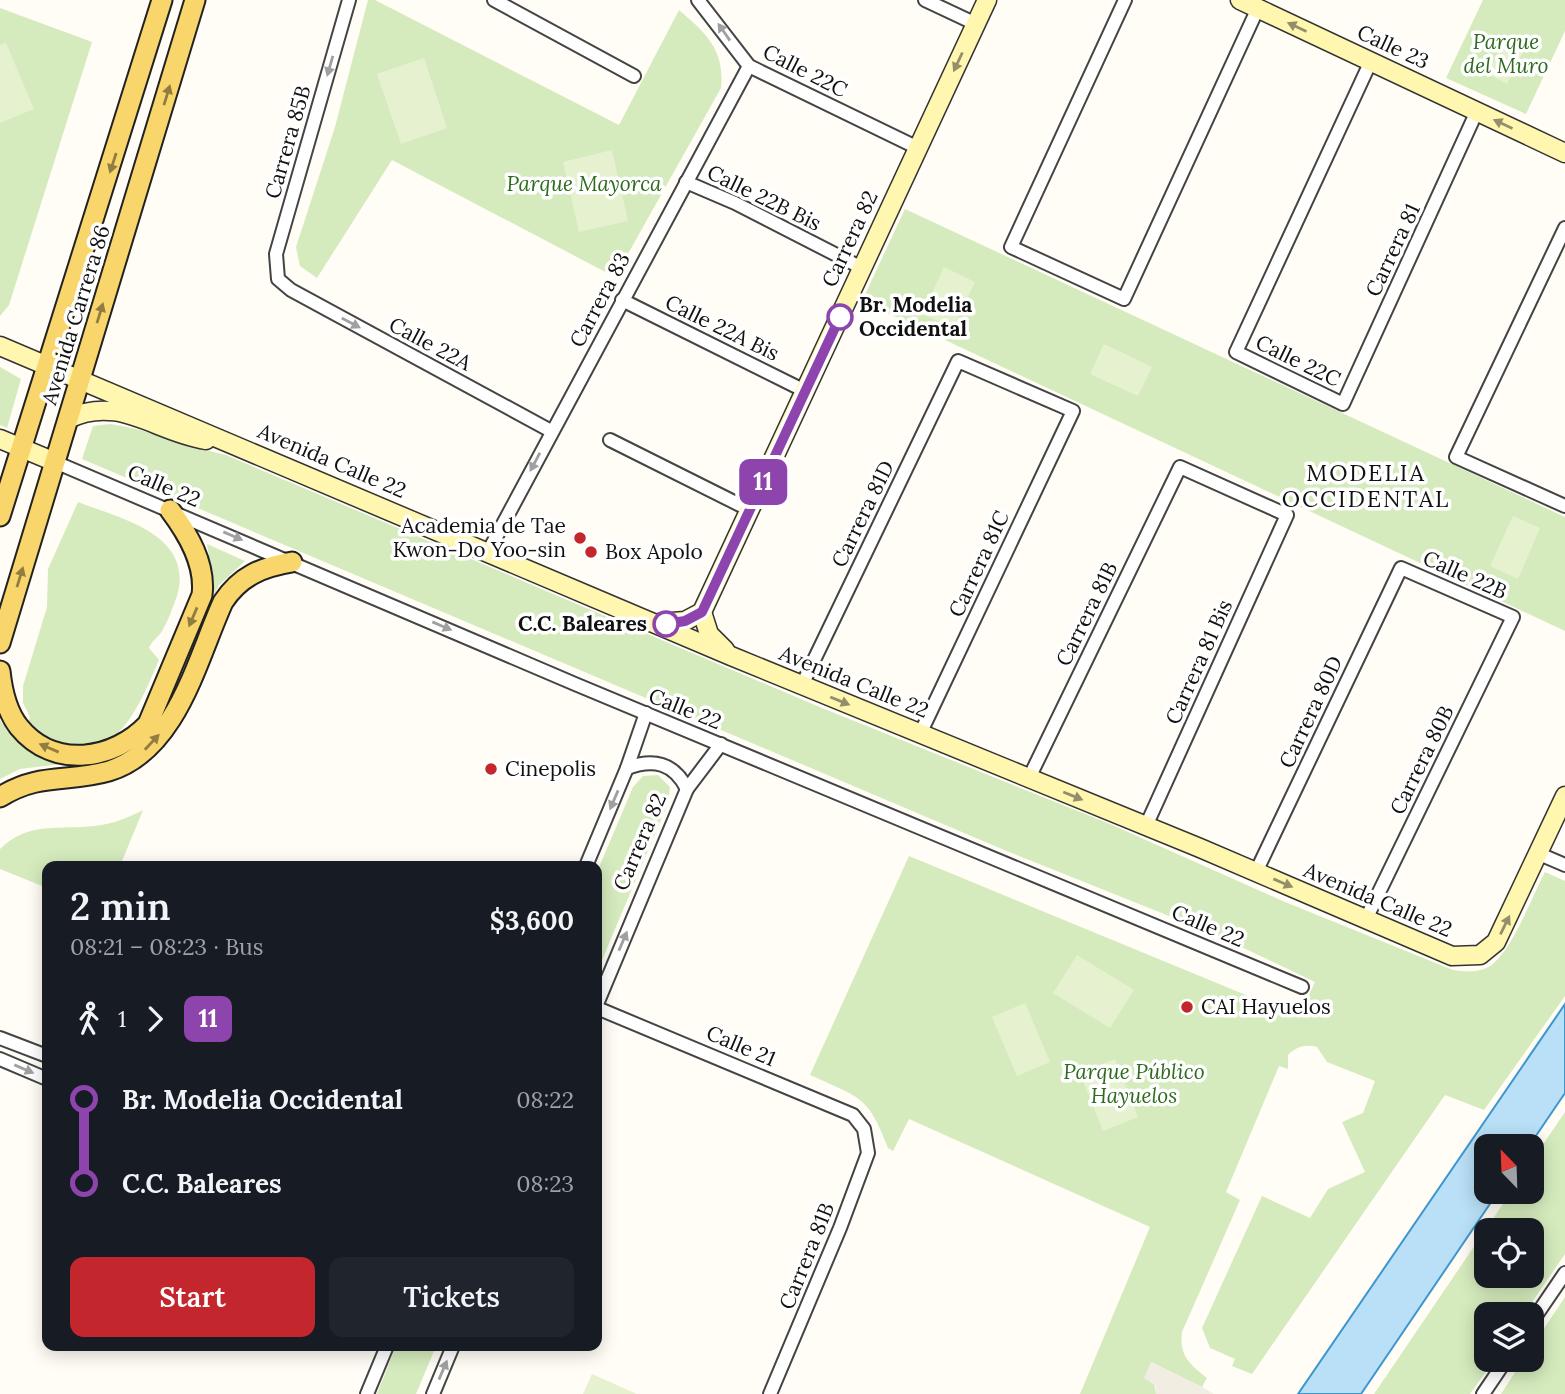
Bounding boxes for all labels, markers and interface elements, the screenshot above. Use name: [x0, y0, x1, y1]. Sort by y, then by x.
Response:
street label: Calle 23: [1353, 18, 1434, 75]
one-way arrow: [1287, 21, 1307, 33]
one-way arrow: [717, 23, 731, 41]
park label: Parque del Muro: [1464, 28, 1548, 79]
street label: Calle 22C: [759, 38, 852, 103]
one-way arrow: [952, 52, 964, 72]
one-way arrow: [325, 55, 335, 76]
street label: Carrera 85B: [258, 82, 317, 202]
one-way arrow: [162, 84, 172, 105]
one-way arrow: [1493, 118, 1513, 129]
one-way arrow: [107, 153, 117, 174]
street label: Calle 22B Bis: [703, 158, 826, 237]
park label: Parque Mayorca: [506, 170, 662, 197]
street label: Carrera 82: [815, 186, 884, 291]
street label: Carrera 81: [1359, 199, 1426, 301]
street label: Avenida Carrera 86: [35, 222, 116, 409]
street label: Carrera 83: [563, 248, 636, 352]
street label: Calle 22A Bis: [661, 288, 784, 367]
place label: Br. Modelia Occidental: [859, 291, 972, 342]
one-way arrow: [95, 302, 106, 323]
marker: Br. Modelia Occidental: [827, 304, 853, 330]
street label: Calle 22A: [384, 311, 477, 377]
one-way arrow: [341, 317, 361, 329]
street label: Calle 22C: [1251, 328, 1345, 393]
street label: Avenida Calle 22: [253, 417, 410, 504]
one-way arrow: [530, 452, 542, 472]
street label: Carrera 81D: [825, 456, 900, 572]
street label: Calle 22: [124, 458, 205, 513]
district label: MODELIA OCCIDENTAL: [1282, 458, 1450, 513]
line badge: 11: [732, 459, 794, 505]
text: 11: [753, 466, 773, 497]
street label: Carrera 81C: [942, 506, 1015, 621]
place label: Academia de Tae Kwon-Do Yoo-sin: [393, 512, 566, 563]
marker: Academia de Tae Kwon-Do Yoo-sin: [572, 530, 588, 546]
one-way arrow: [222, 531, 243, 542]
place label: Box Apolo: [605, 538, 703, 565]
marker: Box Apolo: [583, 544, 599, 560]
street label: Calle 22B: [1419, 544, 1512, 605]
street label: Carrera 81B: [1050, 557, 1123, 670]
one-way arrow: [15, 567, 25, 588]
street label: Carrera 81 Bis: [1159, 595, 1238, 728]
one-way arrow: [188, 606, 199, 627]
place label: C.C. Baleares: [518, 610, 647, 637]
marker: C.C. Baleares: [653, 611, 679, 637]
one-way arrow: [431, 621, 452, 632]
street label: Avenida Calle 22: [775, 639, 933, 724]
street label: Carrera 80D: [1273, 651, 1348, 772]
street label: Calle 22: [645, 682, 726, 735]
one-way arrow: [829, 695, 850, 706]
street label: Carrera 80B: [1384, 701, 1460, 819]
one-way arrow: [144, 734, 160, 751]
one-way arrow: [39, 742, 59, 754]
place label: Cinepolis: [505, 755, 596, 782]
marker: Cinepolis: [483, 761, 499, 777]
street label: Carrera 82: [607, 789, 672, 895]
one-way arrow: [608, 790, 619, 811]
one-way arrow: [1063, 790, 1083, 802]
street label: Avenida Calle 22: [1299, 856, 1456, 943]
one-way arrow: [1273, 878, 1294, 889]
text: 2 min: [70, 882, 171, 930]
street label: Calle 22: [1168, 898, 1249, 953]
text: $3,600: [490, 904, 574, 937]
one-way arrow: [1499, 915, 1510, 935]
one-way arrow: [618, 930, 629, 951]
text: 08:21 – 08:23 · Bus: [70, 932, 264, 961]
place label: CAI Hayuelos: [1201, 993, 1331, 1020]
marker: CAI Hayuelos: [1179, 999, 1195, 1015]
icon: walk: [70, 1000, 108, 1038]
icon: forward: [136, 1000, 174, 1038]
text: 11: [198, 1003, 218, 1034]
text: 1: [118, 1004, 126, 1033]
street label: Calle 21: [702, 1019, 780, 1072]
park label: Parque Público Hayuelos: [1063, 1058, 1205, 1109]
one-way arrow: [13, 1064, 34, 1075]
text: Br. Modelia Occidental: [122, 1083, 403, 1116]
text: 08:22: [516, 1085, 574, 1114]
north arrow: [1474, 1134, 1544, 1204]
map controls: [1474, 1134, 1544, 1372]
text: C.C. Baleares: [122, 1167, 282, 1200]
text: 08:23: [516, 1169, 574, 1198]
street label: Carrera 81B: [773, 1198, 840, 1313]
button: locate: [1474, 1218, 1544, 1288]
button: Start: [70, 1257, 315, 1337]
button: Tickets: [329, 1257, 574, 1337]
button: layers: [1474, 1302, 1544, 1372]
one-way arrow: [437, 1359, 448, 1380]

